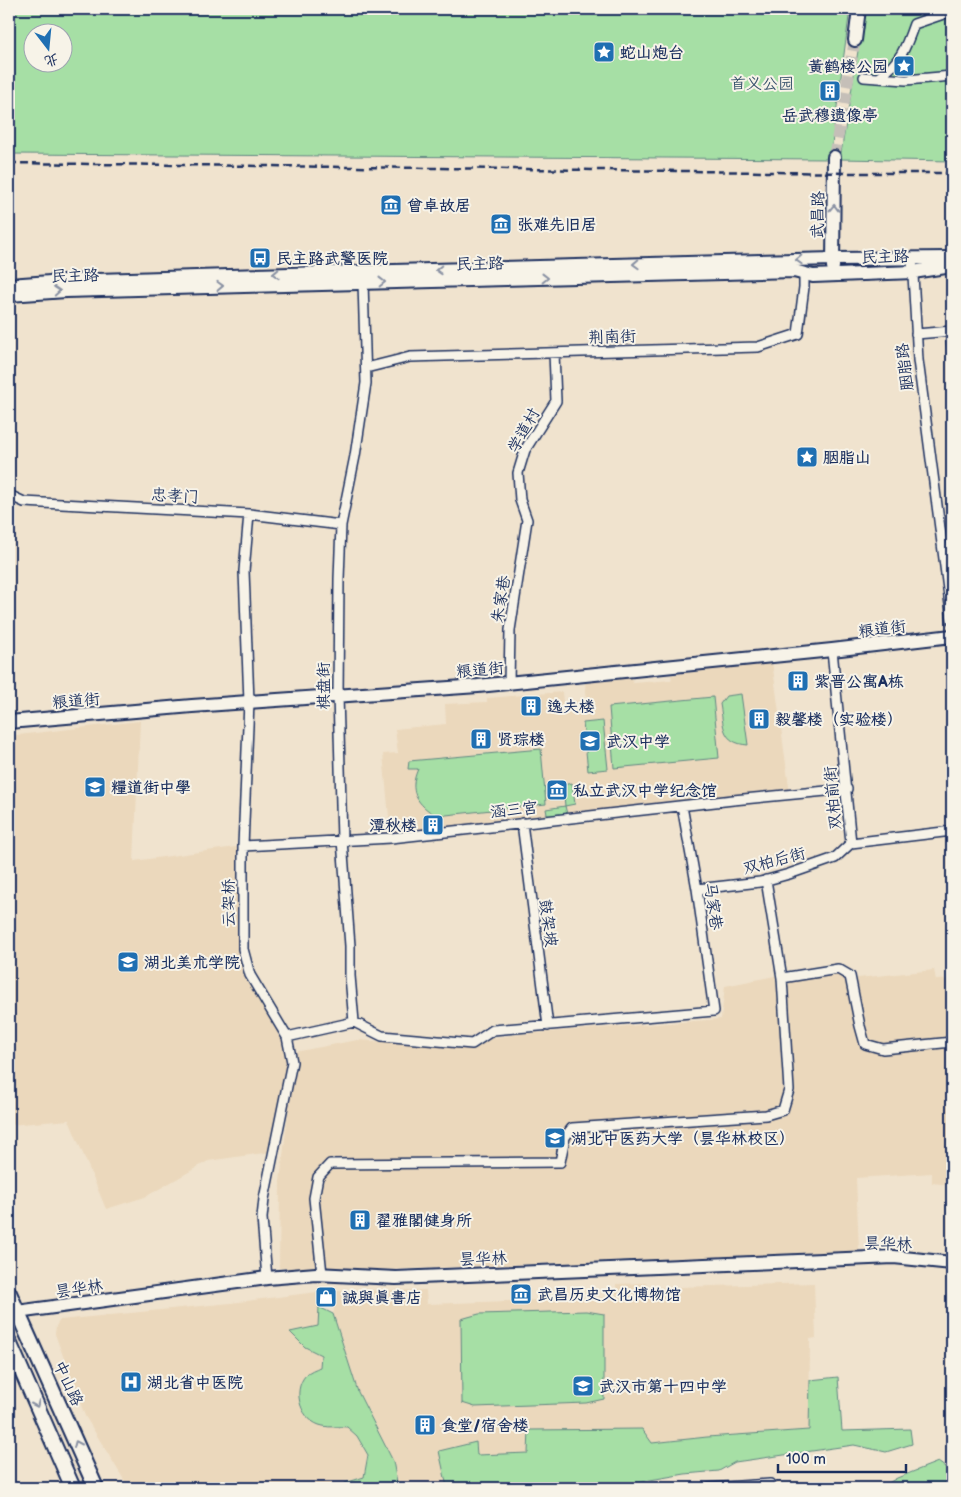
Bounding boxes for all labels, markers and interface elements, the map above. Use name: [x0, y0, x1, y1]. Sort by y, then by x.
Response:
north arrow: [22, 22, 72, 72]
place icon: 蛇山炮台: [592, 40, 616, 64]
place label: 蛇山炮台: [620, 44, 684, 63]
text: 北: [42, 50, 61, 70]
place icon: 黄鹤楼公园: [892, 54, 916, 78]
place label: 黄鹤楼公园: [808, 58, 888, 77]
park label: 首义公园: [730, 75, 794, 94]
building icon: 岳武穆遗像亭: [818, 79, 842, 103]
place label: 岳武穆遗像亭: [782, 107, 878, 126]
street label: 武昌路: [809, 191, 828, 239]
museum icon: 曾卓故居: [379, 193, 403, 217]
place label: 曾卓故居: [407, 197, 471, 216]
one-way arrow: [828, 204, 839, 212]
museum icon: 张难先旧居: [489, 212, 513, 236]
place label: 张难先旧居: [517, 216, 597, 235]
bus stop icon: 民主路武警医院: [248, 246, 272, 270]
street label: 民主路: [861, 247, 909, 268]
place label: 民主路武警医院: [276, 250, 388, 269]
street label: 民主路: [456, 255, 504, 274]
one-way arrow: [794, 255, 802, 265]
one-way arrow: [632, 259, 640, 269]
one-way arrow: [434, 264, 442, 275]
street label: 民主路: [51, 266, 99, 287]
one-way arrow: [272, 269, 280, 279]
one-way arrow: [541, 272, 549, 283]
one-way arrow: [378, 276, 386, 287]
one-way arrow: [216, 281, 224, 292]
one-way arrow: [54, 286, 62, 297]
street label: 荆南街: [588, 327, 636, 348]
street label: 胭脂路: [893, 342, 918, 392]
street label: 学道村: [504, 405, 544, 456]
place icon: 胭脂山: [795, 445, 819, 469]
place label: 胭脂山: [823, 449, 871, 468]
street label: 忠孝门: [150, 486, 199, 507]
street label: 朱家巷: [488, 574, 515, 624]
street label: 粮道街: [857, 617, 907, 642]
street label: 粮道街: [455, 659, 505, 682]
street label: 棋盘街: [315, 662, 334, 710]
building icon: 紫晋公寓A栋: [786, 669, 810, 693]
place label: 紫晋公寓A栋: [814, 673, 904, 692]
street label: 粮道街: [51, 690, 101, 713]
building icon: 逸夫楼: [519, 694, 543, 718]
place label: 逸夫楼: [547, 698, 595, 717]
building icon: 毅馨楼（实验楼）: [747, 707, 771, 731]
place label: 毅馨楼（实验楼）: [775, 711, 903, 730]
building icon: 贤琮楼: [469, 727, 493, 751]
school or university icon: 武汉中学: [578, 729, 602, 753]
place label: 贤琮楼: [497, 731, 545, 750]
place label: 武汉中学: [606, 733, 670, 752]
street label: 双柏前街: [821, 765, 846, 831]
school or university icon: 糧道街中學: [83, 775, 107, 799]
museum icon: 私立武汉中学纪念馆: [545, 778, 569, 802]
place label: 糧道街中學: [111, 779, 191, 798]
place label: 私立武汉中学纪念馆: [573, 782, 717, 801]
street label: 涵三宫: [489, 799, 539, 822]
building icon: 潭秋楼: [421, 813, 445, 837]
place label: 潭秋楼: [369, 817, 417, 836]
street label: 双柏后街: [741, 844, 808, 879]
street label: 云架桥: [220, 879, 239, 927]
street label: 马家巷: [700, 881, 725, 931]
street label: 鼓架坡: [535, 898, 560, 948]
school or university icon: 湖北美术学院: [116, 950, 140, 974]
place label: 湖北美术学院: [144, 954, 240, 973]
school or university icon: 湖北中医药大学（昙华林校区）: [543, 1126, 567, 1150]
place label: 湖北中医药大学（昙华林校区）: [571, 1130, 795, 1149]
building icon: 翟雅閣健身所: [348, 1208, 372, 1232]
place label: 翟雅閣健身所: [376, 1212, 472, 1231]
street label: 昙华林: [864, 1235, 912, 1254]
street label: 昙华林: [459, 1249, 507, 1270]
street label: 昙华林: [54, 1277, 104, 1302]
museum icon: 武昌历史文化博物馆: [509, 1282, 533, 1306]
shop icon: 誠與真書店: [314, 1285, 338, 1309]
place label: 武昌历史文化博物馆: [537, 1286, 681, 1305]
place label: 誠與真書店: [342, 1289, 422, 1308]
street label: 中山路: [49, 1358, 86, 1409]
hospital icon: 湖北省中医院: [119, 1370, 143, 1394]
place label: 湖北省中医院: [147, 1374, 243, 1393]
school or university icon: 武汉市第十四中学: [571, 1374, 595, 1398]
place label: 武汉市第十四中学: [599, 1378, 727, 1397]
one-way arrow: [29, 1399, 40, 1408]
building icon: 食堂/宿舍楼: [413, 1413, 437, 1437]
place label: 食堂/宿舍楼: [441, 1417, 529, 1436]
one-way arrow: [72, 1440, 83, 1449]
scale bar: [778, 1442, 906, 1474]
text: 100 m: [786, 1450, 826, 1469]

